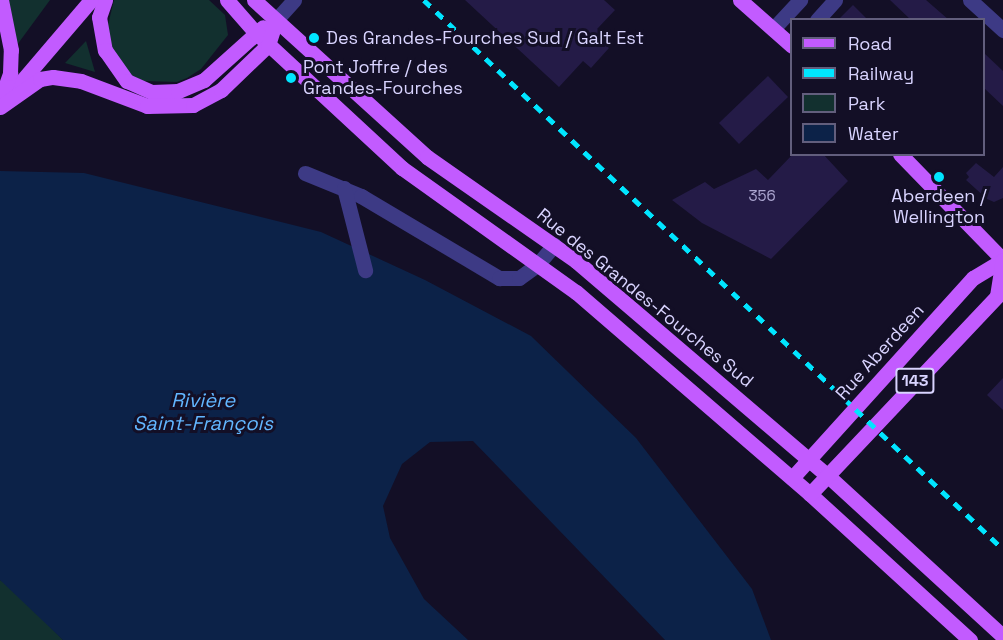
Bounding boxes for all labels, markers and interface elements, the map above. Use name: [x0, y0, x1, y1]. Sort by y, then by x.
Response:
legend: [790, 18, 985, 156]
place label: Des Grandes-Fourches Sud / Galt Est: [326, 27, 644, 49]
marker: Des Grandes-Fourches Sud / Galt Est: [307, 31, 321, 45]
text: Road: [848, 32, 892, 55]
place label: Pont Joffre / des Grandes-Fourches: [303, 57, 463, 100]
text: Railway: [848, 62, 914, 85]
marker: Pont Joffre / des Grandes-Fourches: [284, 71, 298, 85]
text: Park: [848, 92, 885, 115]
text: Water: [848, 122, 899, 145]
marker: Aberdeen / Wellington: [932, 170, 946, 184]
place label: Aberdeen / Wellington: [891, 186, 987, 228]
house number: 356: [748, 187, 776, 205]
street label: Rue des Grandes-Fourches Sud: [532, 204, 758, 392]
street label: Rue Aberdeen: [831, 300, 929, 404]
road number: 143: [894, 368, 936, 394]
water label: Rivière Saint-François: [133, 389, 273, 436]

